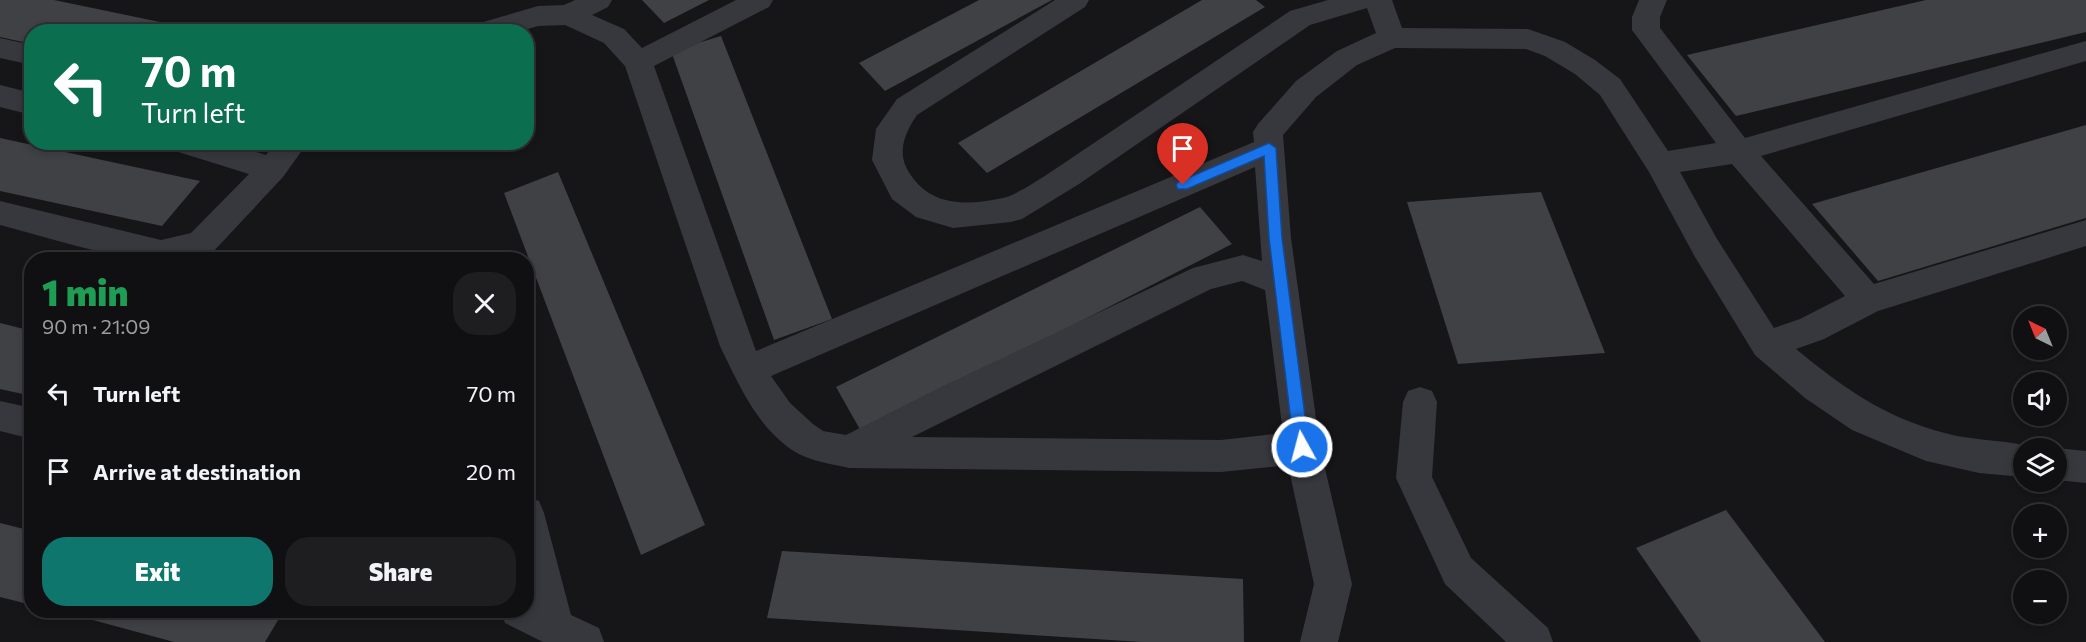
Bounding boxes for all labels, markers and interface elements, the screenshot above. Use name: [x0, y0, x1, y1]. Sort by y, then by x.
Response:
text: 70 m: [141, 44, 236, 96]
icon: left: [42, 48, 120, 126]
text: Turn left: [141, 96, 245, 129]
pin: [1157, 123, 1208, 185]
icon: arrive: [1166, 132, 1199, 165]
text: 1 min: [42, 269, 128, 313]
button: close: [453, 272, 516, 335]
north arrow: [2013, 306, 2067, 360]
map controls: [2013, 306, 2067, 624]
text: 90 m · 21:09: [42, 314, 150, 338]
button: sound: [2013, 372, 2067, 426]
icon: left: [42, 377, 75, 410]
text: Turn left: [93, 380, 180, 407]
text: 70 m: [467, 380, 516, 407]
position arrow: [1270, 415, 1334, 479]
button: layers: [2013, 438, 2067, 492]
icon: arrive: [42, 455, 75, 488]
text: Arrive at destination: [93, 458, 301, 485]
text: 20 m: [466, 458, 516, 485]
button: +: [2013, 504, 2067, 558]
button: Exit: [42, 537, 273, 606]
button: Share: [285, 537, 516, 606]
button: −: [2013, 570, 2067, 624]

